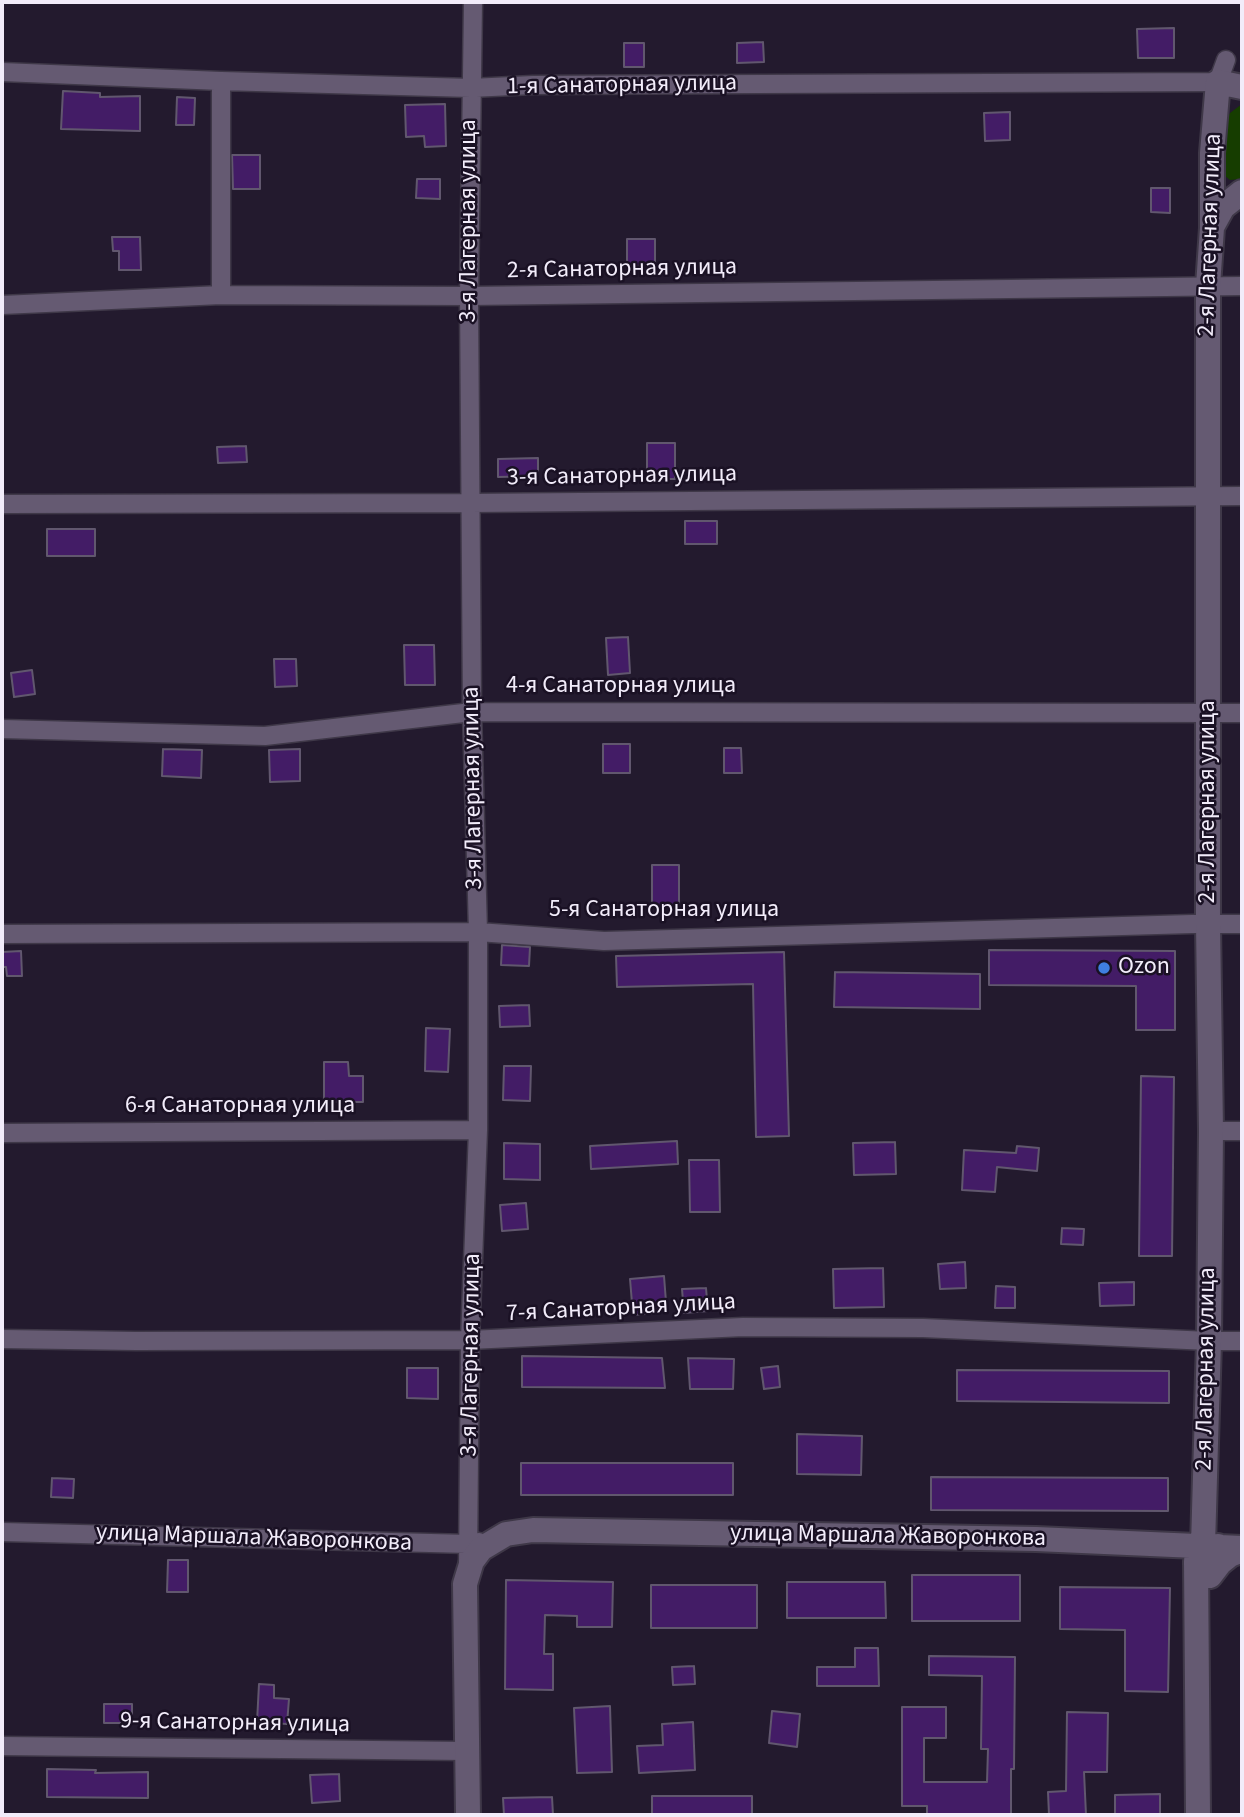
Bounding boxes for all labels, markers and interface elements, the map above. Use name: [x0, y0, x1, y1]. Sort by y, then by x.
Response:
street label: 1-я Санаторная улица: [507, 70, 737, 102]
street label: 3-я Лагерная улица: [456, 119, 484, 323]
street label: 2-я Лагерная улица: [1193, 133, 1229, 337]
street label: 2-я Санаторная улица: [507, 254, 737, 286]
street label: 3-я Санаторная улица: [507, 461, 737, 493]
street label: 4-я Санаторная улица: [506, 673, 736, 701]
street label: 3-я Лагерная улица: [458, 686, 490, 890]
street label: 2-я Лагерная улица: [1195, 700, 1223, 904]
street label: 5-я Санаторная улица: [549, 897, 779, 925]
place label: Ozon: [1118, 954, 1170, 982]
marker: Ozon: [1096, 960, 1112, 976]
street label: 6-я Санаторная улица: [125, 1093, 355, 1121]
street label: 3-я Лагерная улица: [456, 1253, 488, 1457]
street label: 2-я Лагерная улица: [1191, 1267, 1223, 1471]
street label: 7-я Санаторная улица: [505, 1289, 737, 1329]
street label: улица Маршала Жаворонкова: [96, 1519, 412, 1559]
street label: улица Маршала Жаворонкова: [730, 1520, 1046, 1554]
street label: 9-я Санаторная улица: [120, 1708, 350, 1740]

